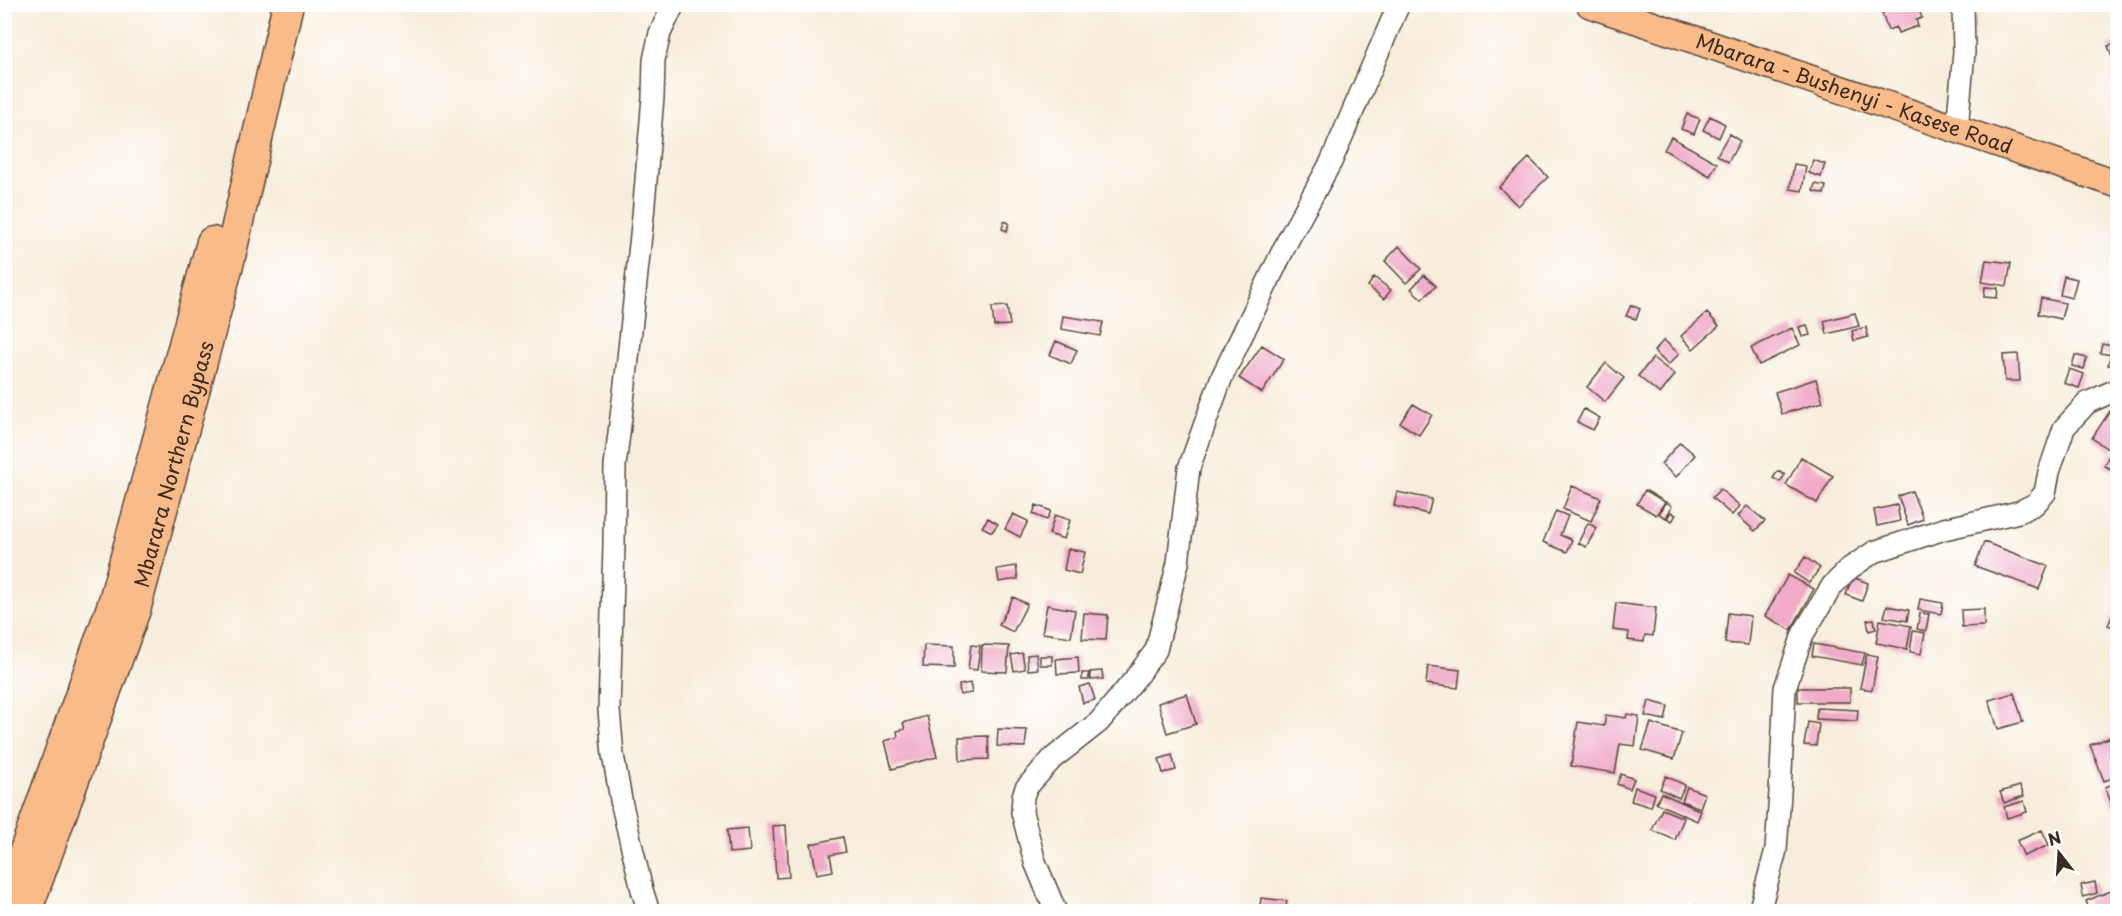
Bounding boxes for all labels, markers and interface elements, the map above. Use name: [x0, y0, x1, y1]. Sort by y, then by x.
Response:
street label: Mbarara - Bushenyi - Kasese Road: [1692, 25, 2017, 161]
street label: Mbarara Northern Bypass: [126, 337, 221, 591]
north arrow: [2029, 823, 2089, 883]
text: N: [2045, 824, 2064, 851]

